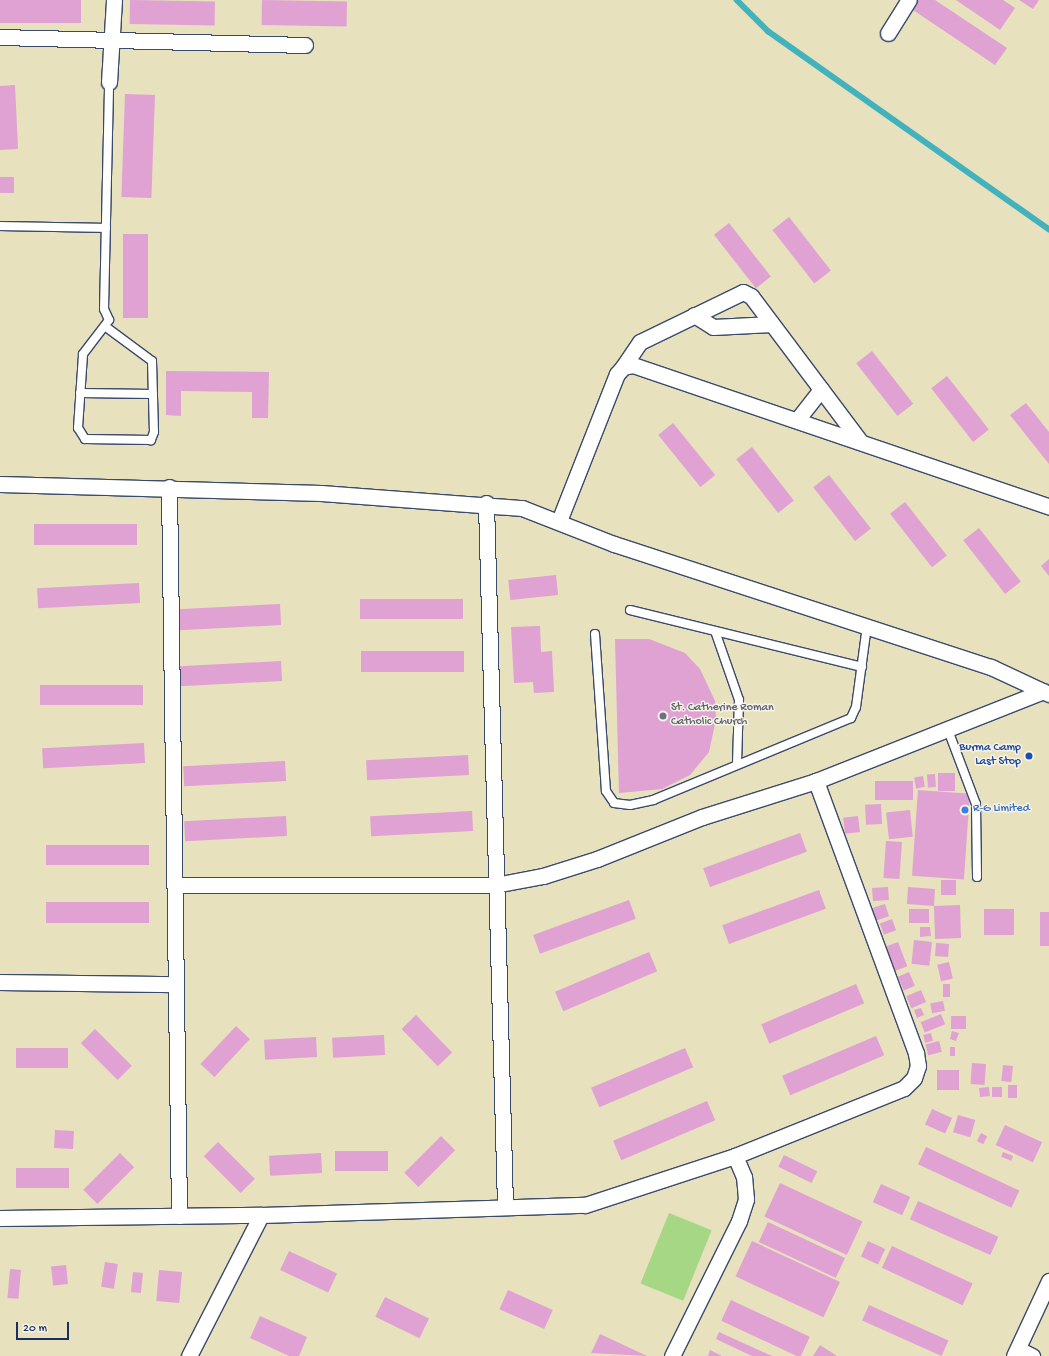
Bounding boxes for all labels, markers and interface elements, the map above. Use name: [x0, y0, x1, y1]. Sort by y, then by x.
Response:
place label: St. Catherine Roman Catholic Church: [671, 702, 774, 730]
marker: St. Catherine Roman Catholic Church: [658, 711, 668, 721]
place label: Burma Camp Last Stop: [959, 742, 1021, 770]
marker: Burma Camp Last Stop: [1024, 751, 1034, 761]
place label: R-G Limited: [973, 803, 1030, 817]
marker: R-G Limited: [960, 805, 970, 815]
scale bar: [18, 1314, 71, 1340]
text: 20 m: [23, 1322, 47, 1336]

